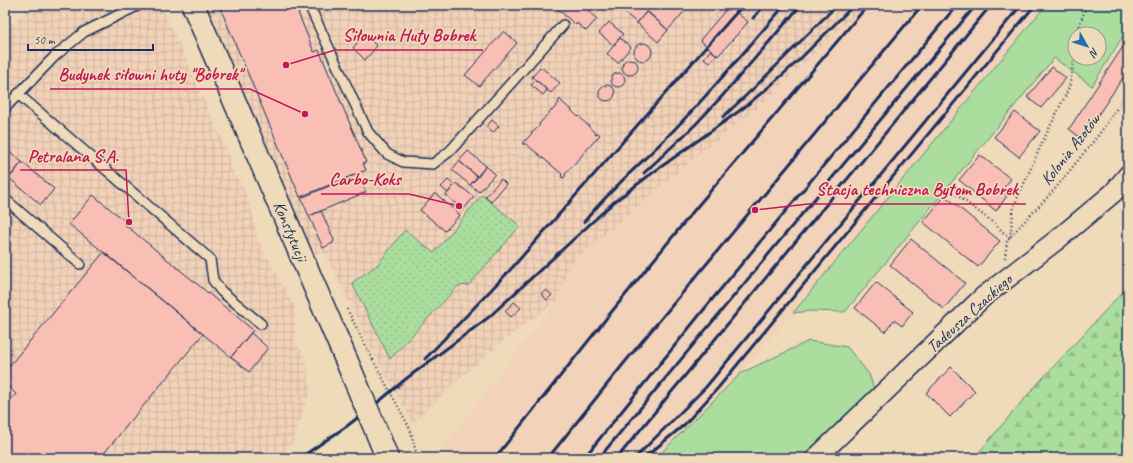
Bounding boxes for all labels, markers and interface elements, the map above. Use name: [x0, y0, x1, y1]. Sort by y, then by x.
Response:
callout: Siłownia Huty Bobrek: [335, 20, 483, 50]
text: Siłownia Huty Bobrek: [343, 24, 478, 46]
scale bar: [28, 26, 153, 52]
north arrow: [1067, 26, 1107, 66]
text: 50 m: [34, 32, 56, 48]
text: N: [1086, 45, 1102, 61]
callout: Budynek siłowni huty "Bobrek": [50, 59, 250, 89]
text: Budynek siłowni huty "Bobrek": [58, 63, 246, 85]
street label: Kolonia Azotów: [1036, 108, 1106, 189]
callout: Petralana S.A.: [20, 140, 126, 170]
text: Petralana S.A.: [28, 145, 119, 167]
callout: Carbo-Koks: [321, 164, 409, 194]
text: Carbo-Koks: [329, 168, 402, 190]
callout: Stacja techniczna Bytom Bobrek: [808, 174, 1026, 204]
text: Stacja techniczna Bytom Bobrek: [816, 178, 1020, 200]
street label: Konstytucji: [268, 198, 314, 267]
street label: Tadeusza Czackiego: [922, 268, 1018, 357]

